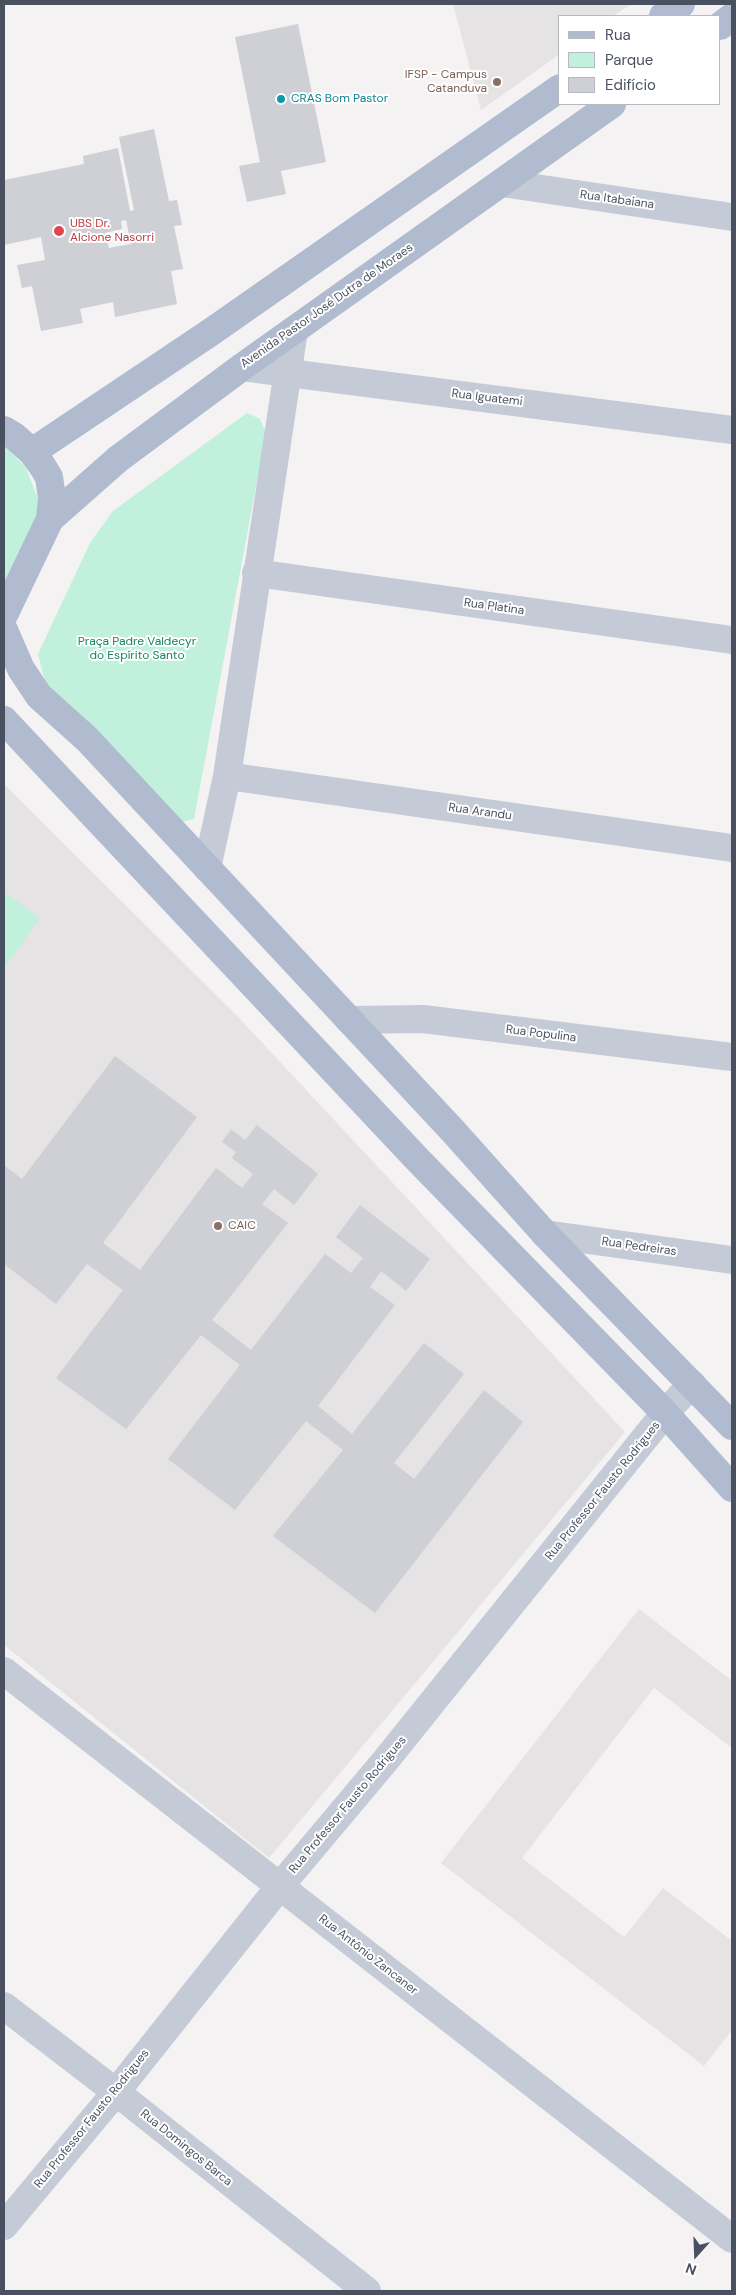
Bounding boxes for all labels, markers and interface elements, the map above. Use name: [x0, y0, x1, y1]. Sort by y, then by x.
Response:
legend: [558, 15, 721, 105]
text: Rua: [605, 25, 631, 45]
text: Parque: [605, 50, 653, 70]
place label: IFSP - Campus Catanduva: [405, 68, 487, 96]
text: Edifício: [605, 75, 656, 95]
marker: IFSP - Campus Catanduva: [491, 76, 503, 88]
place label: CRAS Bom Pastor: [291, 92, 388, 106]
marker: CRAS Bom Pastor: [275, 93, 287, 105]
street label: Rua Itabaiana: [579, 188, 655, 212]
place label: UBS Dr. Alcione Nasorri: [70, 217, 154, 245]
marker: UBS Dr. Alcione Nasorri: [52, 224, 66, 238]
street label: Avenida Pastor José Dutra de Moraes: [238, 241, 416, 371]
street label: Rua Iguatemi: [451, 387, 523, 409]
street label: Rua Platina: [463, 596, 525, 618]
park label: Praça Padre Valdecyr do Espírito Santo: [78, 635, 196, 663]
street label: Rua Arandu: [447, 800, 513, 824]
street label: Rua Populina: [505, 1023, 577, 1045]
place label: CAIC: [228, 1219, 256, 1233]
marker: CAIC: [212, 1220, 224, 1232]
street label: Rua Pedreiras: [601, 1235, 677, 1259]
street label: Rua Professor Fausto Rodrigues: [542, 1419, 664, 1563]
street label: Rua Professor Fausto Rodrigues: [286, 1733, 410, 1877]
street label: Rua Antônio Zancaner: [316, 1912, 420, 1998]
street label: Rua Professor Fausto Rodrigues: [31, 2047, 153, 2191]
street label: Rua Domingos Barca: [137, 2107, 235, 2189]
north arrow: [671, 2230, 721, 2280]
text: N: [683, 2259, 699, 2279]

